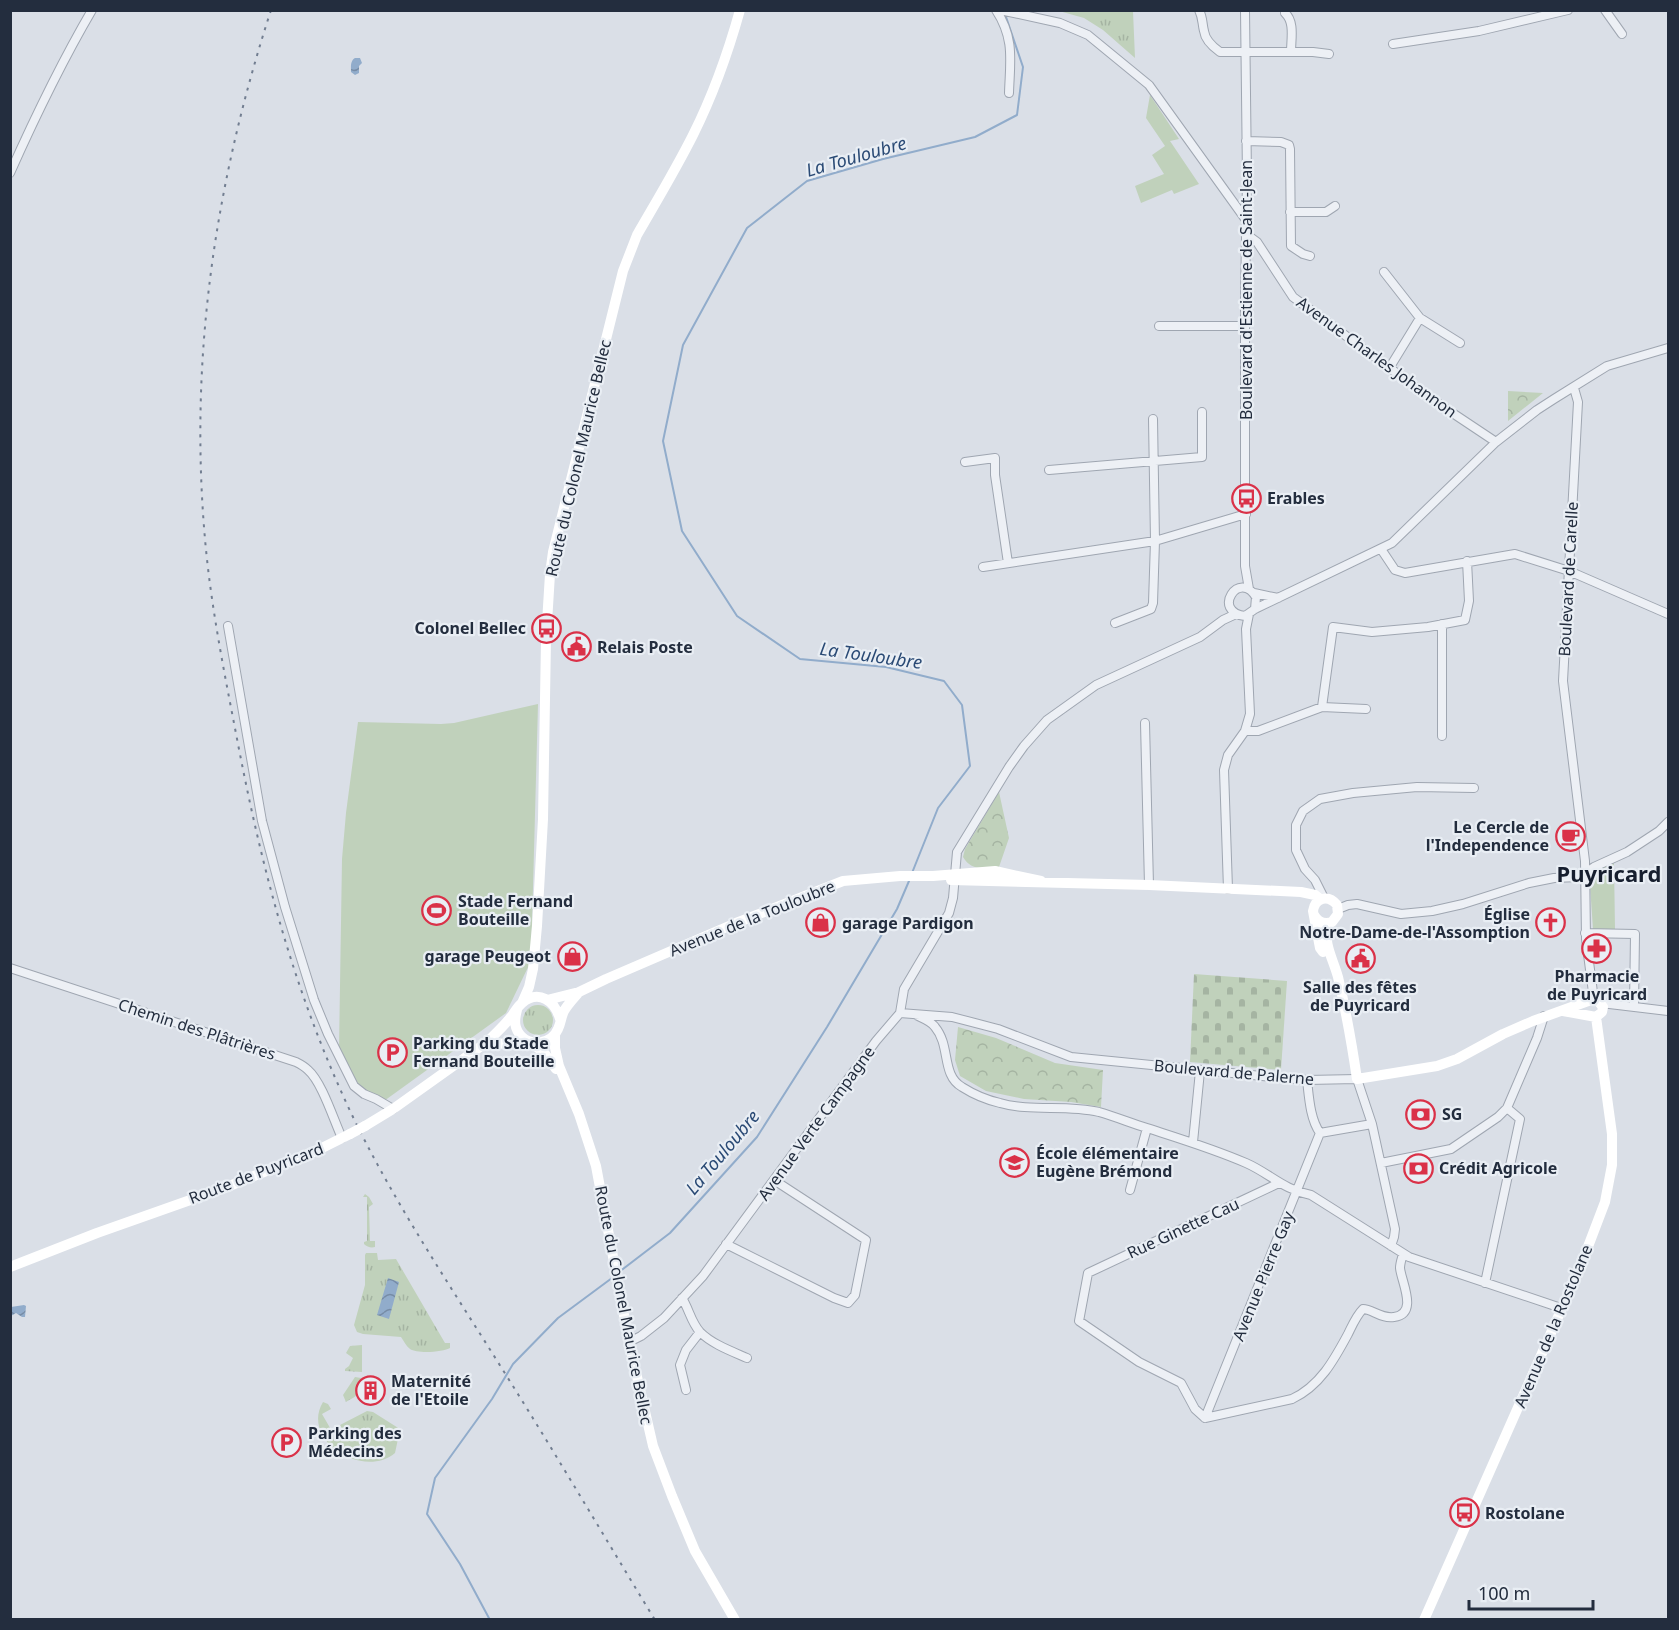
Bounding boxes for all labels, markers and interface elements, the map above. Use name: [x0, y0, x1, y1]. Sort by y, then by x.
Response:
water label: La Touloubre: [803, 130, 909, 182]
street label: Boulevard d'Estienne de Saint-Jean: [1235, 160, 1257, 420]
street label: Avenue Charles Johannon: [1292, 291, 1462, 423]
street label: Route du Colonel Maurice Bellec: [540, 337, 616, 579]
bus stop icon: Erables: [1230, 482, 1262, 514]
place label: Erables: [1267, 487, 1325, 509]
street label: Boulevard de Carelle: [1553, 501, 1583, 657]
bus stop icon: Colonel Bellec: [531, 612, 563, 644]
place label: Colonel Bellec: [415, 617, 526, 639]
public building icon: Relais Poste: [560, 631, 592, 663]
place label: Relais Poste: [597, 636, 693, 658]
water label: La Touloubre: [818, 636, 924, 674]
place label: Le Cercle de l'Independence: [1426, 816, 1549, 856]
cafe icon: Le Cercle de l'Independence: [1554, 820, 1586, 852]
district label: Puyricard: [1557, 858, 1661, 888]
street label: Avenue de la Touloubre: [666, 875, 838, 961]
place label: Stade Fernand Bouteille: [458, 890, 573, 930]
sports icon: Stade Fernand Bouteille: [421, 894, 453, 926]
place label: Église Notre-Dame-de-l'Assomption: [1299, 903, 1530, 943]
shop icon: garage Pardigon: [805, 907, 837, 939]
church icon: Église Notre-Dame-de-l'Assomption: [1535, 907, 1567, 939]
place label: garage Pardigon: [842, 912, 974, 934]
pharmacy icon: Pharmacie de Puyricard: [1581, 932, 1613, 964]
shop icon: garage Peugeot: [556, 940, 588, 972]
public building icon: Salle des fêtes de Puyricard: [1344, 943, 1376, 975]
place label: garage Peugeot: [425, 945, 551, 967]
place label: Pharmacie de Puyricard: [1547, 965, 1647, 1005]
place label: Salle des fêtes de Puyricard: [1303, 976, 1417, 1016]
street label: Chemin des Plâtrières: [116, 993, 278, 1065]
place label: Parking du Stade Fernand Bouteille: [413, 1032, 555, 1072]
parking icon: Parking du Stade Fernand Bouteille: [376, 1036, 408, 1068]
street label: Avenue Verte Campagne: [752, 1041, 880, 1205]
street label: Boulevard de Palerne: [1153, 1054, 1315, 1090]
bank icon: SG: [1405, 1098, 1437, 1130]
place label: SG: [1442, 1103, 1462, 1125]
water label: La Touloubre: [680, 1105, 764, 1199]
street label: Route de Puyricard: [185, 1137, 327, 1209]
place label: École élémentaire Eugène Brémond: [1036, 1142, 1179, 1182]
school or university icon: École élémentaire Eugène Brémond: [999, 1146, 1031, 1178]
bank icon: Crédit Agricole: [1402, 1152, 1434, 1184]
place label: Crédit Agricole: [1439, 1157, 1557, 1179]
street label: Route du Colonel Maurice Bellec: [590, 1184, 658, 1426]
street label: Rue Ginette Cau: [1123, 1192, 1243, 1264]
street label: Avenue Pierre Gay: [1227, 1207, 1299, 1344]
street label: Avenue de la Rostolane: [1509, 1241, 1597, 1411]
place label: Maternité de l'Etoile: [391, 1370, 471, 1410]
building icon: Maternité de l'Etoile: [354, 1374, 386, 1406]
place label: Parking des Médecins: [308, 1422, 402, 1462]
parking icon: Parking des Médecins: [271, 1426, 303, 1458]
bus stop icon: Rostolane: [1448, 1497, 1480, 1529]
place label: Rostolane: [1485, 1502, 1565, 1524]
scale bar: [1469, 1573, 1594, 1611]
text: 100 m: [1478, 1581, 1530, 1605]

